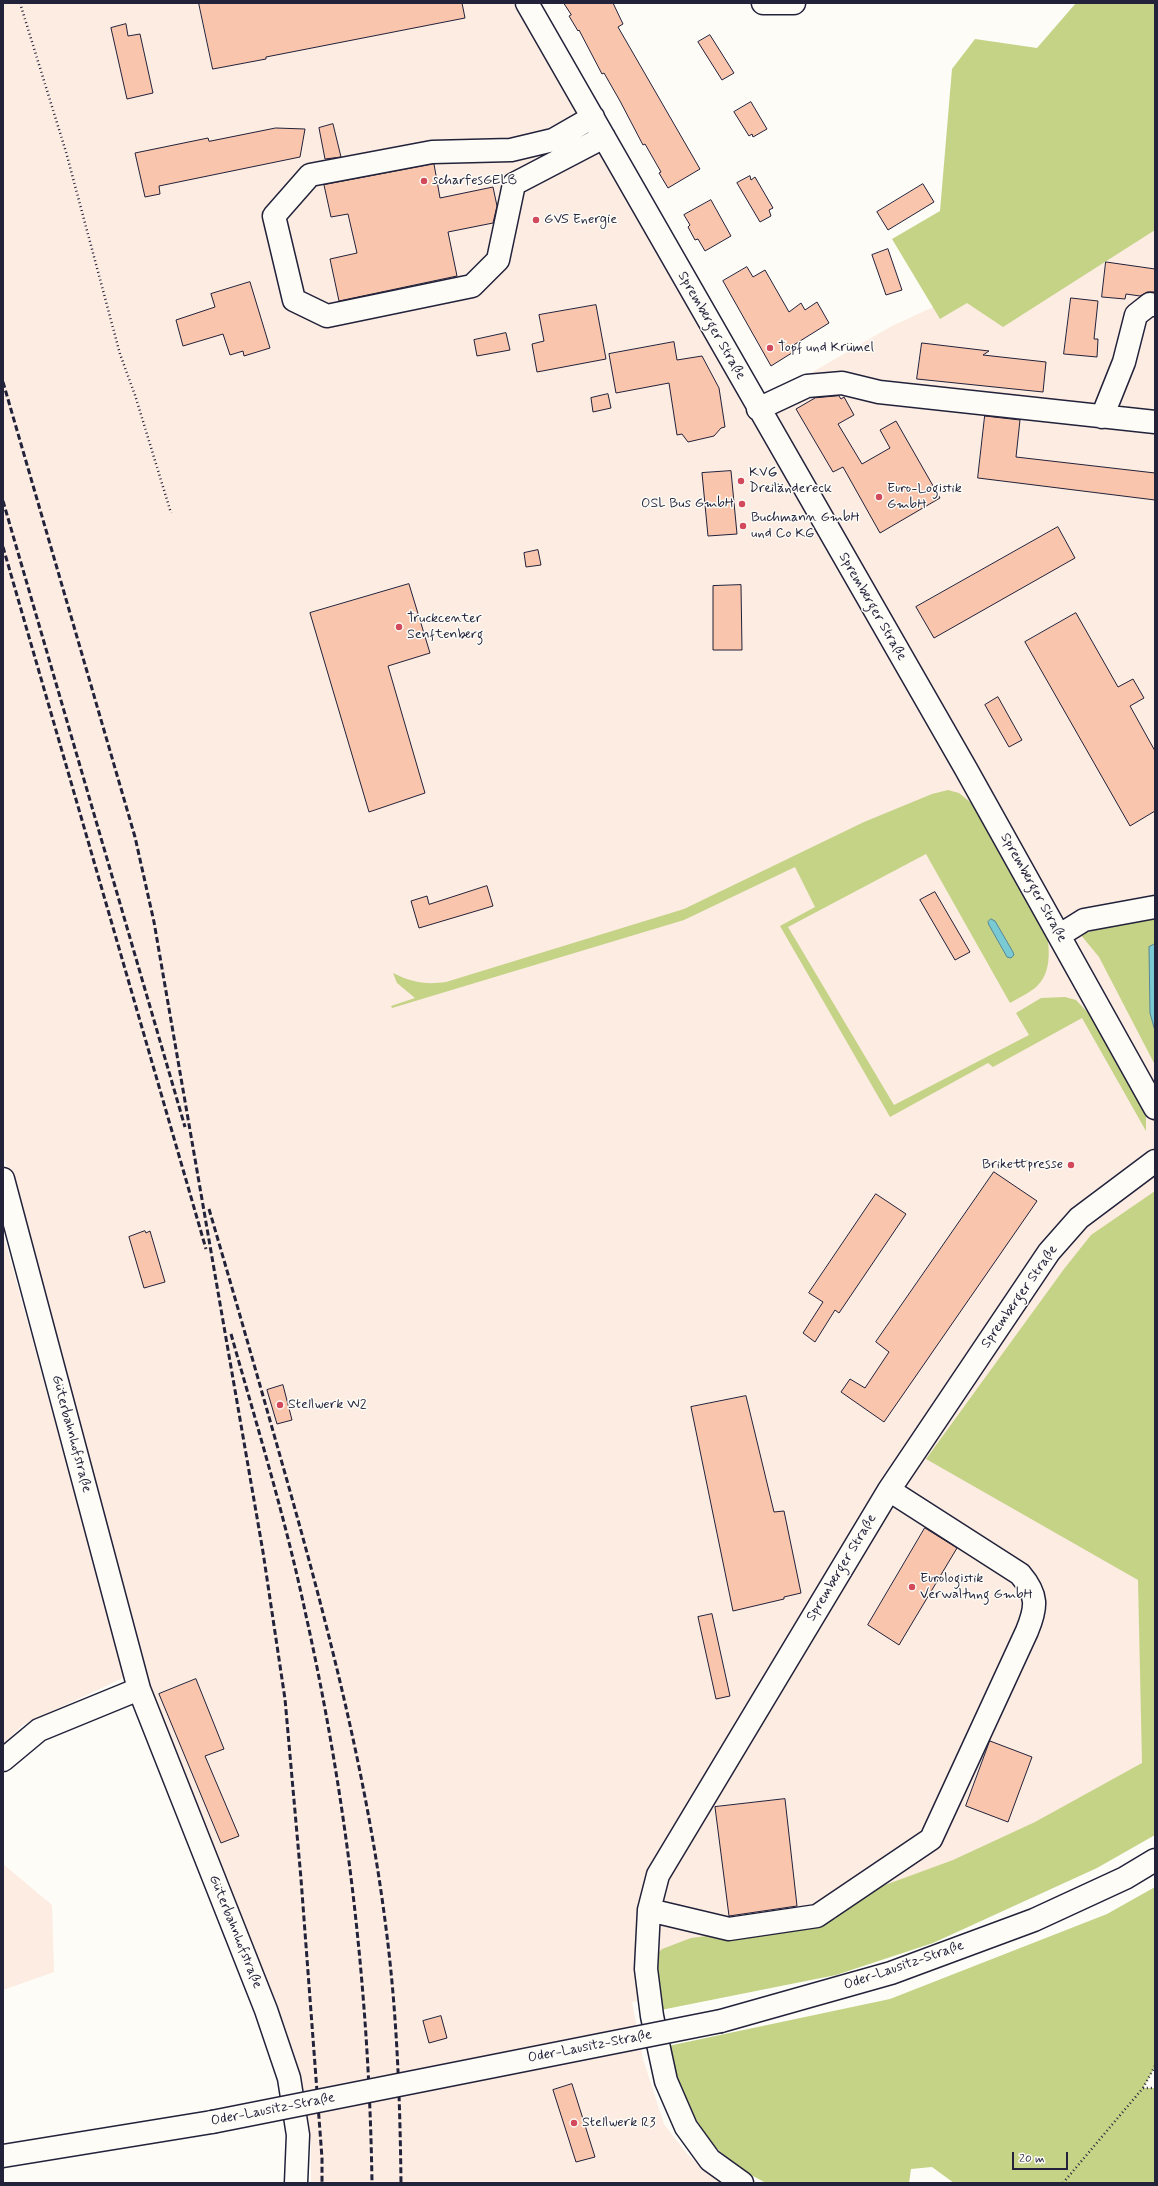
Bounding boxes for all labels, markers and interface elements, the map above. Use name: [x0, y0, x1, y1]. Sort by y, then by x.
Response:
place label: scharfesGELB: [432, 173, 517, 189]
marker: scharfesGELB: [419, 176, 429, 186]
place label: GVS Energie: [544, 212, 617, 228]
marker: GVS Energie: [531, 215, 541, 225]
street label: Spremberger Straße: [673, 269, 749, 383]
place label: Topf und Krümel: [778, 340, 874, 356]
marker: Topf und Krümel: [765, 343, 775, 353]
place label: KVG Dreiländereck: [749, 465, 832, 498]
marker: KVG Dreiländereck: [736, 476, 746, 486]
place label: Euro-Logistik GmbH: [887, 481, 962, 514]
marker: Euro-Logistik GmbH: [874, 492, 884, 502]
place label: OSL Bus GmbH: [641, 496, 734, 512]
marker: OSL Bus GmbH: [737, 499, 747, 509]
place label: Buchmann GmbH und Co KG: [751, 510, 860, 542]
marker: Buchmann GmbH und Co KG: [738, 521, 748, 531]
street label: Spremberger Straße: [834, 550, 910, 664]
place label: Truckcenter Senftenberg: [407, 611, 483, 644]
marker: Truckcenter Senftenberg: [394, 622, 404, 632]
street label: Spremberger Straße: [996, 831, 1070, 945]
place label: Brikettpresse: [982, 1157, 1063, 1173]
marker: Brikettpresse: [1066, 1160, 1076, 1170]
street label: Spremberger Straße: [978, 1242, 1062, 1352]
street label: Güterbahnhofstraße: [47, 1373, 95, 1495]
place label: Stellwerk W2: [288, 1397, 367, 1413]
marker: Stellwerk W2: [275, 1400, 285, 1410]
street label: Spremberger Straße: [803, 1511, 881, 1625]
place label: Eurologistik Verwaltung GmbH: [920, 1571, 1033, 1604]
marker: Eurologistik Verwaltung GmbH: [907, 1582, 917, 1592]
street label: Güterbahnhofstraße: [205, 1873, 265, 1991]
street label: Oder-Lausitz-Straße: [842, 1938, 966, 1994]
street label: Oder-Lausitz-Straße: [527, 2027, 653, 2067]
street label: Oder-Lausitz-Straße: [210, 2090, 336, 2130]
place label: Stellwerk R3: [582, 2115, 655, 2131]
marker: Stellwerk R3: [569, 2118, 579, 2128]
scale bar: [1014, 2144, 1070, 2170]
text: 20 m: [1019, 2151, 1045, 2167]

